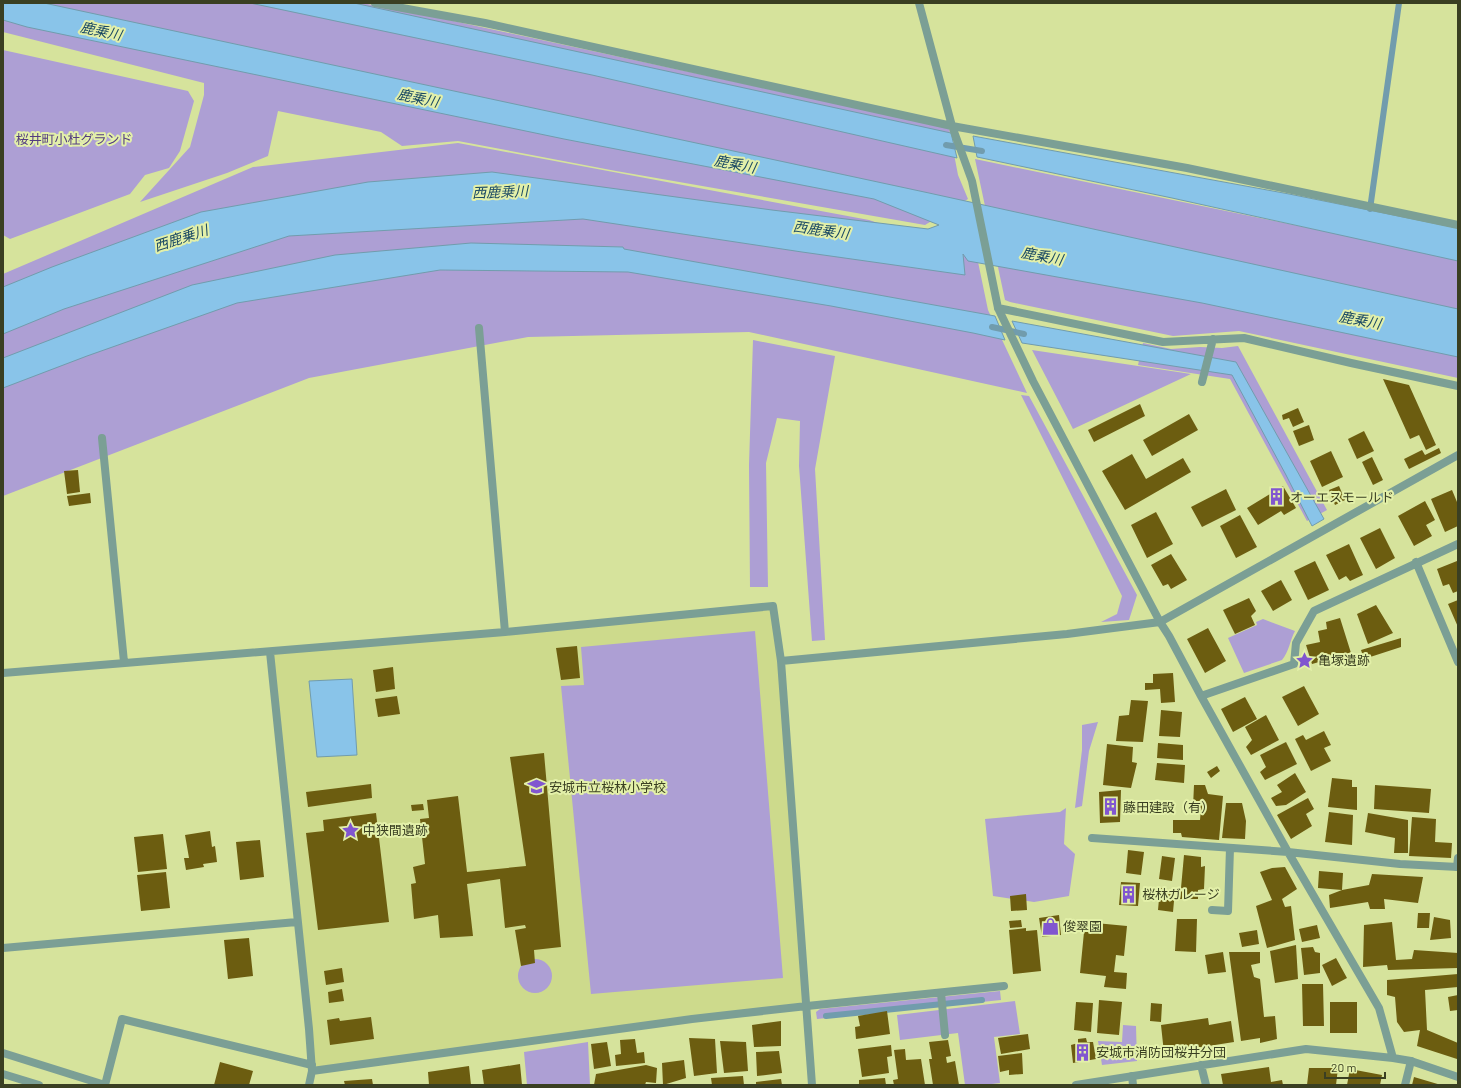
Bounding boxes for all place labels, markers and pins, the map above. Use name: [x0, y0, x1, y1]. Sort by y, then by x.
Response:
building icon: オーエスモールド: [1267, 487, 1287, 507]
place label: オーエスモールド: [1290, 489, 1394, 505]
place icon: 亀塚遺跡: [1295, 650, 1315, 670]
place label: 亀塚遺跡: [1318, 652, 1370, 668]
school or university icon: 安城市立桜林小学校: [526, 777, 546, 797]
place label: 安城市立桜林小学校: [549, 779, 666, 795]
building icon: 藤田建設（有）: [1100, 797, 1120, 817]
place label: 藤田建設（有）: [1123, 799, 1214, 815]
place icon: 中狭間遺跡: [340, 820, 360, 840]
place label: 中狭間遺跡: [363, 822, 428, 838]
building icon: 桜林ガレージ: [1119, 884, 1139, 904]
place label: 桜林ガレージ: [1142, 886, 1220, 902]
shop icon: 俊翠園: [1040, 916, 1060, 936]
place label: 俊翠園: [1063, 918, 1102, 934]
building icon: 安城市消防団桜井分団: [1073, 1042, 1093, 1062]
place label: 安城市消防団桜井分団: [1096, 1044, 1226, 1060]

